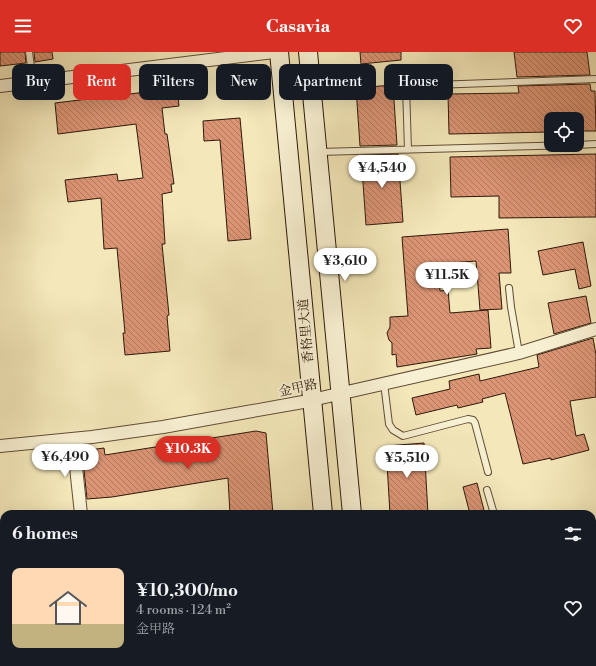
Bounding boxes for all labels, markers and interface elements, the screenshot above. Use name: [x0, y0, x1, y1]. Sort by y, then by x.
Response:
icon: menu: [12, 15, 34, 37]
text: Casavia: [266, 15, 330, 38]
icon: heart: [562, 15, 584, 37]
chip: Buy: [12, 64, 65, 100]
chip: Rent: [73, 64, 131, 100]
chip: Filters: [139, 64, 208, 100]
chip: New: [216, 64, 271, 100]
chip: Apartment: [279, 64, 376, 100]
chip: House: [384, 64, 453, 100]
map controls: [544, 112, 584, 152]
button: locate: [544, 112, 584, 152]
pin: ¥4,540: [349, 155, 415, 189]
text: ¥4,540: [357, 160, 407, 176]
pin: ¥3,610: [312, 248, 378, 282]
text: ¥3,610: [323, 253, 367, 269]
pin: ¥11.5K: [414, 262, 480, 296]
text: ¥11.5K: [424, 267, 470, 283]
street label: 香格里大道: [295, 298, 317, 364]
street label: 金甲路: [277, 376, 319, 400]
pin: ¥10.3K: [155, 436, 221, 470]
text: ¥10.3K: [164, 441, 212, 457]
pin: ¥6,490: [32, 444, 98, 478]
pin: ¥5,510: [374, 445, 440, 479]
text: ¥6,490: [41, 449, 89, 465]
text: ¥5,510: [384, 450, 430, 466]
text: 6 homes: [12, 523, 78, 545]
icon: filters: [562, 523, 584, 545]
text: ¥10,300/mo: [136, 580, 238, 602]
icon: home: [44, 584, 92, 632]
icon: heart: [562, 597, 584, 619]
text: 4 rooms · 124 m²: [136, 602, 231, 618]
text: 金甲路: [136, 621, 175, 637]

